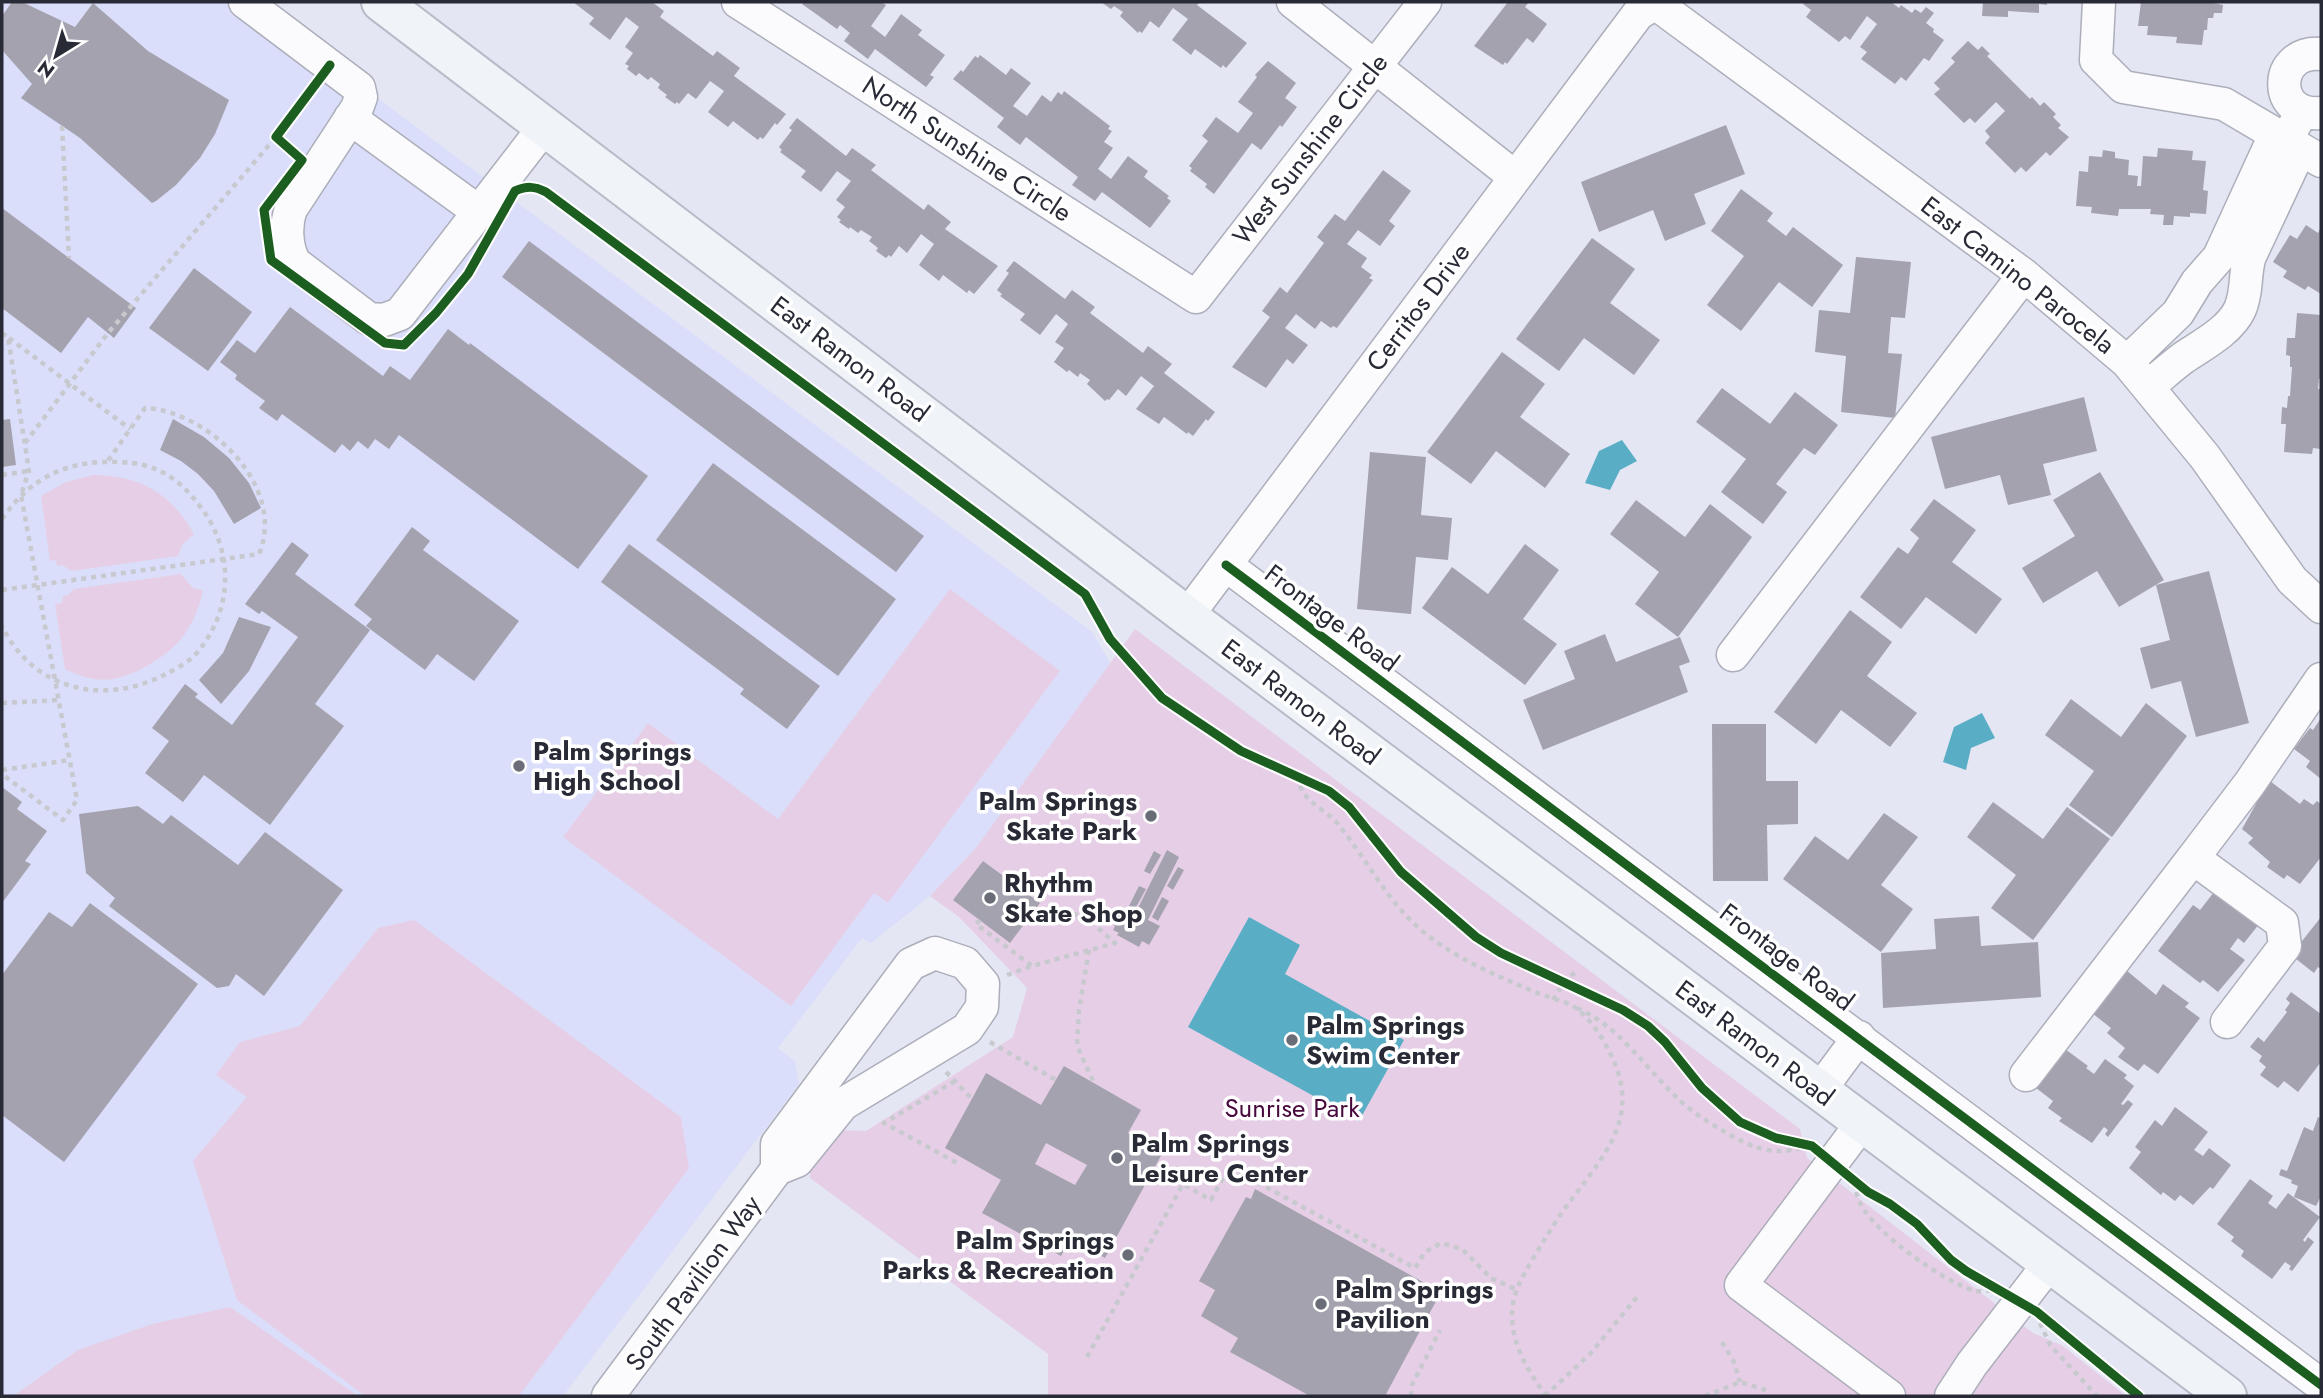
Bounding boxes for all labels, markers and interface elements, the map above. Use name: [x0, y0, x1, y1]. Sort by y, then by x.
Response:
north arrow: [21, 21, 91, 91]
street label: West Sunshine Circle: [1223, 45, 1397, 253]
text: N: [32, 54, 60, 85]
street label: North Sunshine Circle: [855, 67, 1079, 231]
street label: East Camino Parocela: [1913, 187, 2123, 363]
street label: Cerritos Drive: [1357, 235, 1479, 379]
street label: East Ramon Road: [763, 287, 937, 431]
street label: Frontage Road: [1257, 555, 1407, 681]
street label: East Ramon Road: [1214, 630, 1388, 774]
place label: Palm Springs High School: [533, 732, 692, 800]
marker: Palm Springs High School: [511, 758, 527, 774]
place label: Palm Springs Skate Park: [979, 782, 1137, 850]
marker: Palm Springs Skate Park: [1143, 808, 1159, 824]
place label: Rhythm Skate Shop: [1004, 864, 1143, 932]
marker: Rhythm Skate Shop: [982, 890, 998, 906]
street label: Frontage Road: [1712, 894, 1862, 1020]
street label: East Ramon Road: [1668, 971, 1842, 1115]
place label: Palm Springs Swim Center: [1306, 1006, 1465, 1074]
marker: Palm Springs Swim Center: [1284, 1032, 1300, 1048]
park label: Sunrise Park: [1224, 1089, 1360, 1127]
place label: Palm Springs Leisure Center: [1131, 1124, 1309, 1192]
marker: Palm Springs Leisure Center: [1109, 1150, 1125, 1166]
street label: South Pavilion Way: [616, 1187, 770, 1379]
place label: Palm Springs Parks & Recreation: [882, 1221, 1114, 1289]
marker: Palm Springs Parks & Recreation: [1120, 1247, 1136, 1263]
place label: Palm Springs Pavilion: [1335, 1270, 1494, 1338]
marker: Palm Springs Pavilion: [1313, 1296, 1329, 1312]

